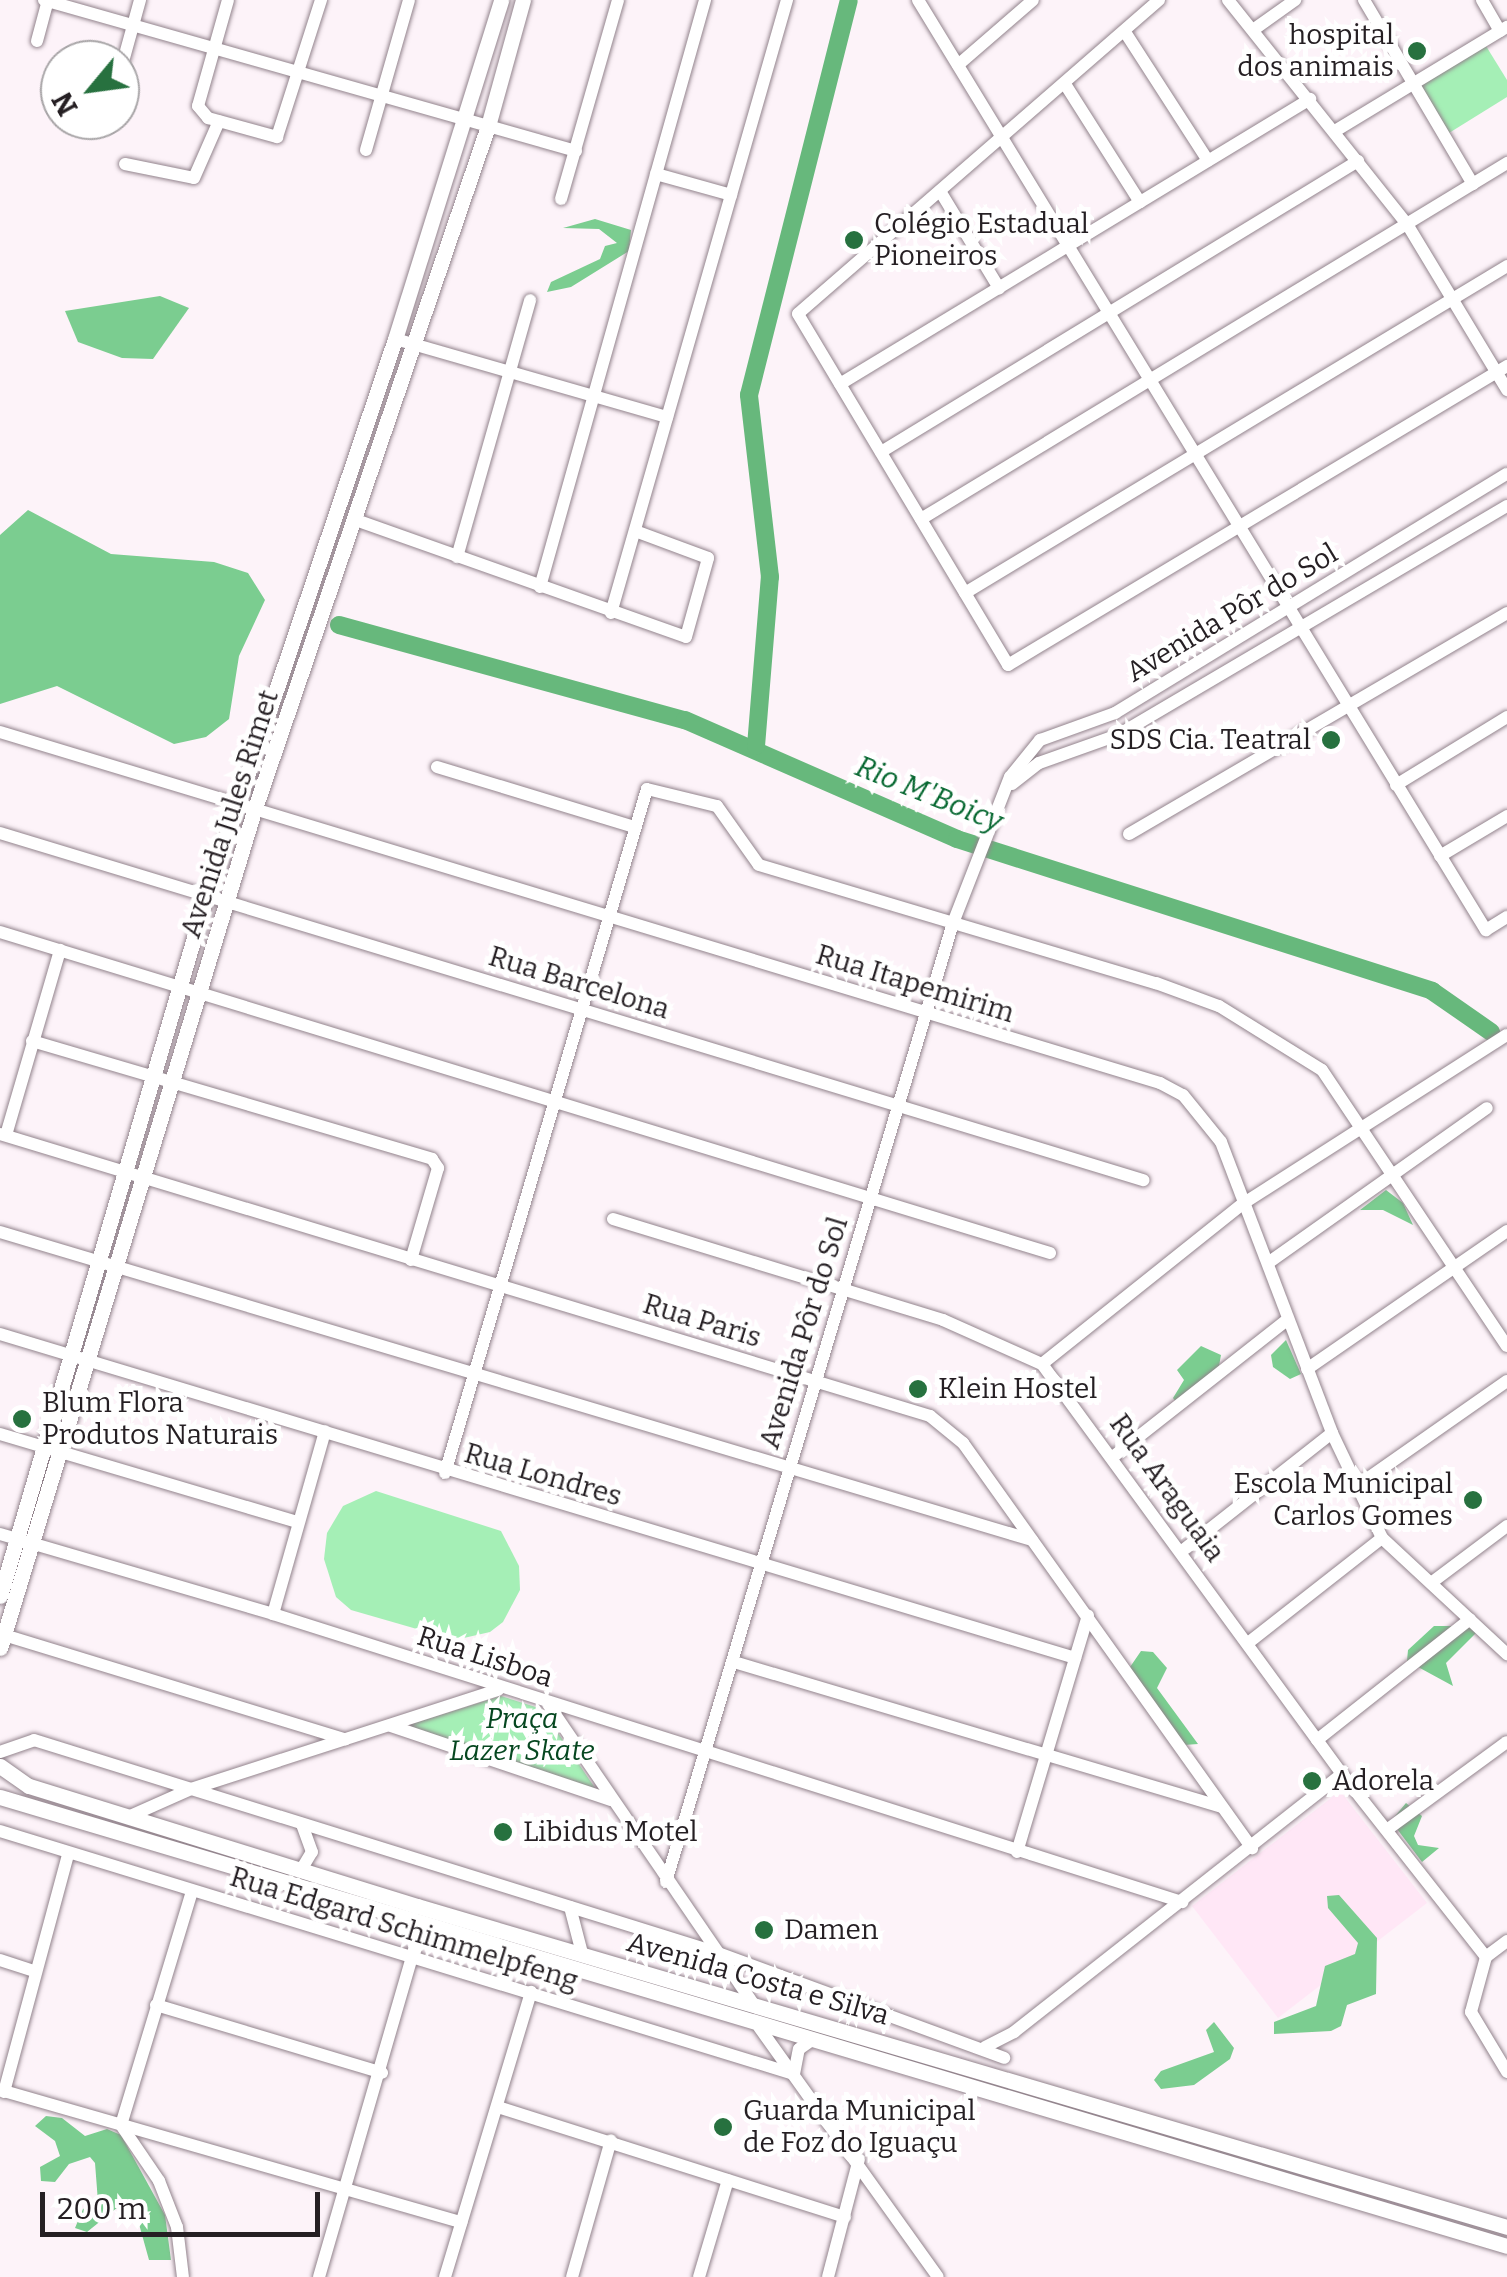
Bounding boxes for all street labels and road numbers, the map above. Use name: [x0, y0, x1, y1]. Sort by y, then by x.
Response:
street label: Avenida Pôr do Sol: [1120, 537, 1344, 689]
street label: Avenida Jules Rimet: [174, 686, 286, 942]
street label: Rua Itapemirim: [812, 938, 1018, 1030]
street label: Rua Barcelona: [485, 940, 673, 1026]
street label: Avenida Pôr do Sol: [753, 1213, 855, 1453]
street label: Rua Paris: [639, 1287, 765, 1355]
street label: Rua Araguaia: [1102, 1408, 1232, 1568]
street label: Rua Londres: [460, 1436, 626, 1514]
street label: Rua Lisboa: [413, 1619, 557, 1695]
street label: Rua Edgard Schimmelpfeng: [226, 1860, 582, 1998]
street label: Avenida Costa e Silva: [623, 1925, 893, 2033]

